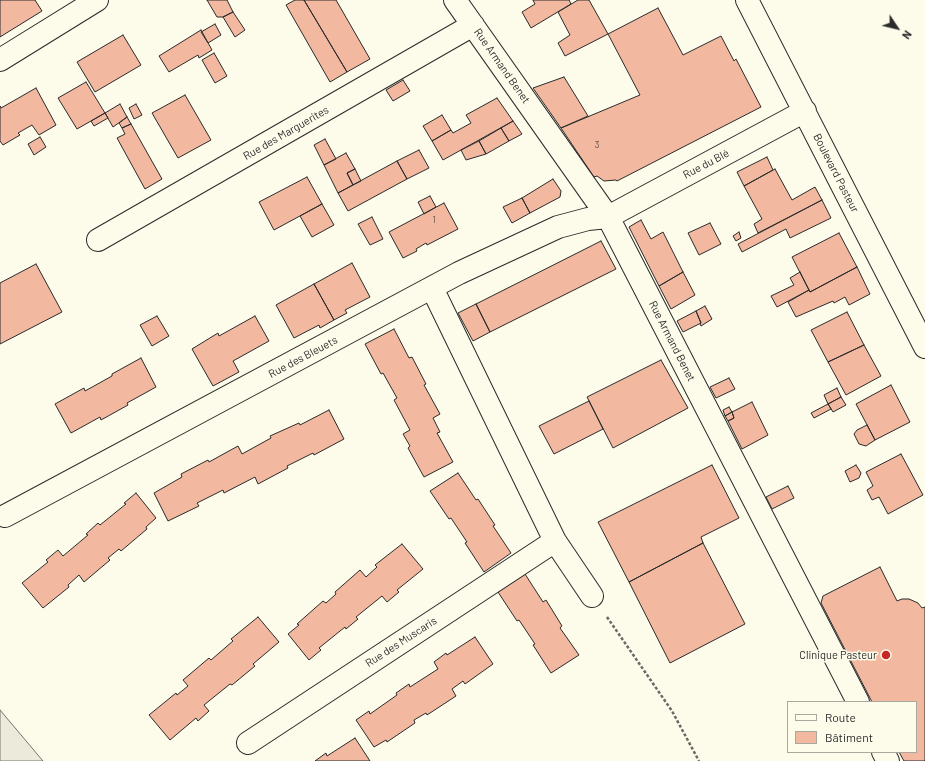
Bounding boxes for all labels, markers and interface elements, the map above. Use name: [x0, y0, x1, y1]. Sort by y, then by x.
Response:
north arrow: [877, 8, 917, 48]
street label: Rue Armand Benet: [471, 26, 533, 106]
text: N: [900, 28, 915, 42]
street label: Rue des Marguerites: [241, 103, 331, 163]
street label: Boulevard Pasteur: [810, 131, 862, 215]
house number: 3: [595, 140, 599, 150]
street label: Rue du Blé: [681, 146, 731, 182]
house number: 1: [432, 215, 436, 225]
street label: Rue Armand Benet: [646, 299, 698, 383]
street label: Rue des Bleuets: [266, 333, 340, 381]
street label: Rue des Muscaris: [363, 614, 439, 670]
place label: Clinique Pasteur: [799, 648, 877, 662]
marker: Clinique Pasteur: [880, 649, 892, 661]
legend: [787, 701, 917, 753]
text: Route: [825, 710, 856, 724]
text: Bâtiment: [825, 730, 873, 744]

